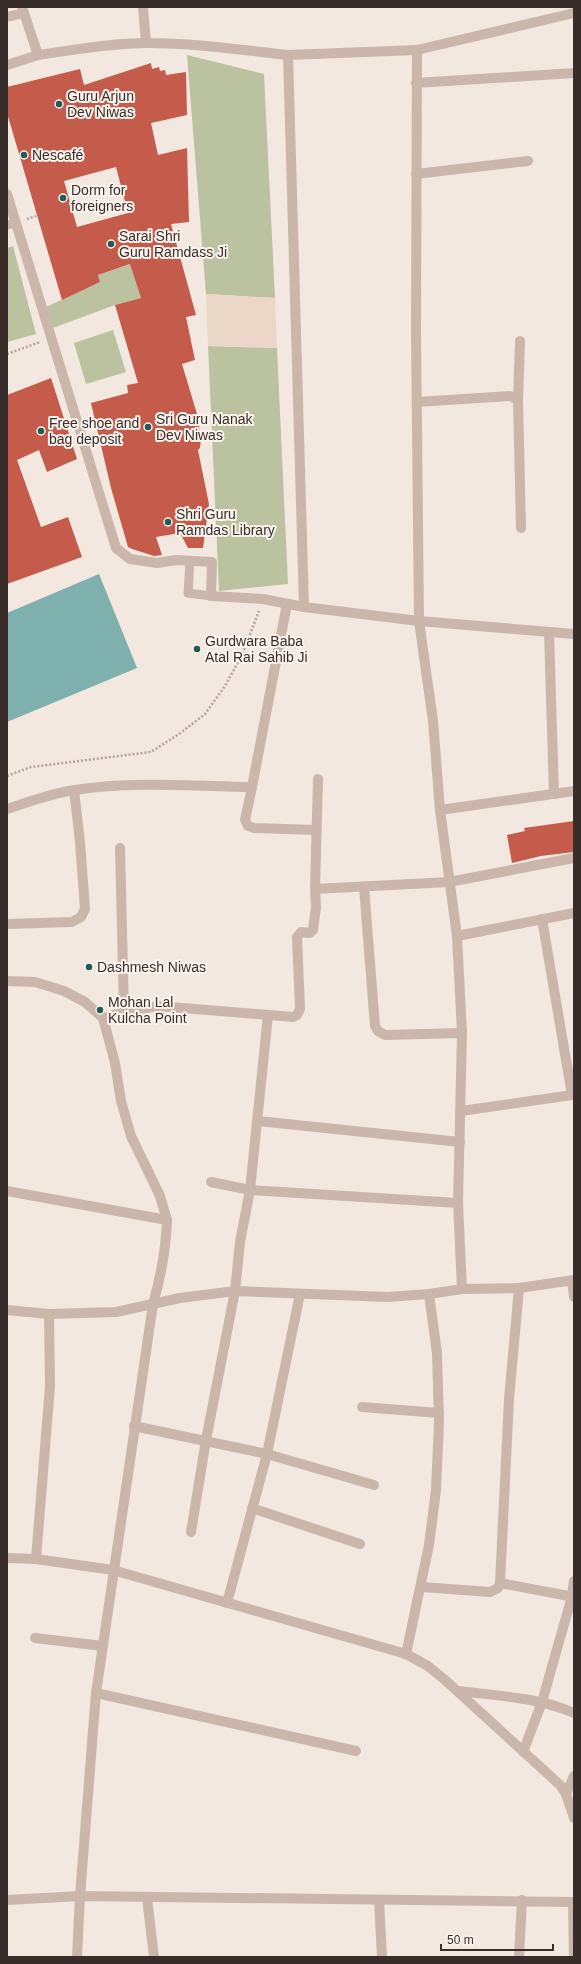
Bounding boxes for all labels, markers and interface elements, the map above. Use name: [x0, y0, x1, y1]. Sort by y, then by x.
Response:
place label: Guru Arjun Dev Niwas: [67, 88, 134, 120]
marker: Guru Arjun Dev Niwas: [54, 99, 64, 109]
place label: Nescafé: [32, 147, 84, 163]
marker: Nescafé: [19, 150, 29, 160]
place label: Dorm for foreigners: [71, 182, 133, 214]
marker: Dorm for foreigners: [58, 193, 68, 203]
place label: Sarai Shri Guru Ramdass Ji: [119, 228, 227, 260]
marker: Sarai Shri Guru Ramdass Ji: [106, 239, 116, 249]
place label: Sri Guru Nanak Dev Niwas: [156, 411, 253, 443]
place label: Free shoe and bag deposit: [49, 415, 139, 447]
marker: Sri Guru Nanak Dev Niwas: [143, 422, 153, 432]
marker: Free shoe and bag deposit: [36, 426, 46, 436]
place label: Shri Guru Ramdas Library: [176, 506, 275, 538]
marker: Shri Guru Ramdas Library: [163, 517, 173, 527]
place label: Gurdwara Baba Atal Rai Sahib Ji: [205, 633, 308, 665]
marker: Gurdwara Baba Atal Rai Sahib Ji: [192, 644, 202, 654]
place label: Dashmesh Niwas: [97, 959, 206, 975]
marker: Dashmesh Niwas: [84, 962, 94, 972]
place label: Mohan Lal Kulcha Point: [108, 994, 187, 1026]
marker: Mohan Lal Kulcha Point: [95, 1005, 105, 1015]
scale bar: [441, 1926, 553, 1952]
text: 50 m: [447, 1933, 474, 1947]

